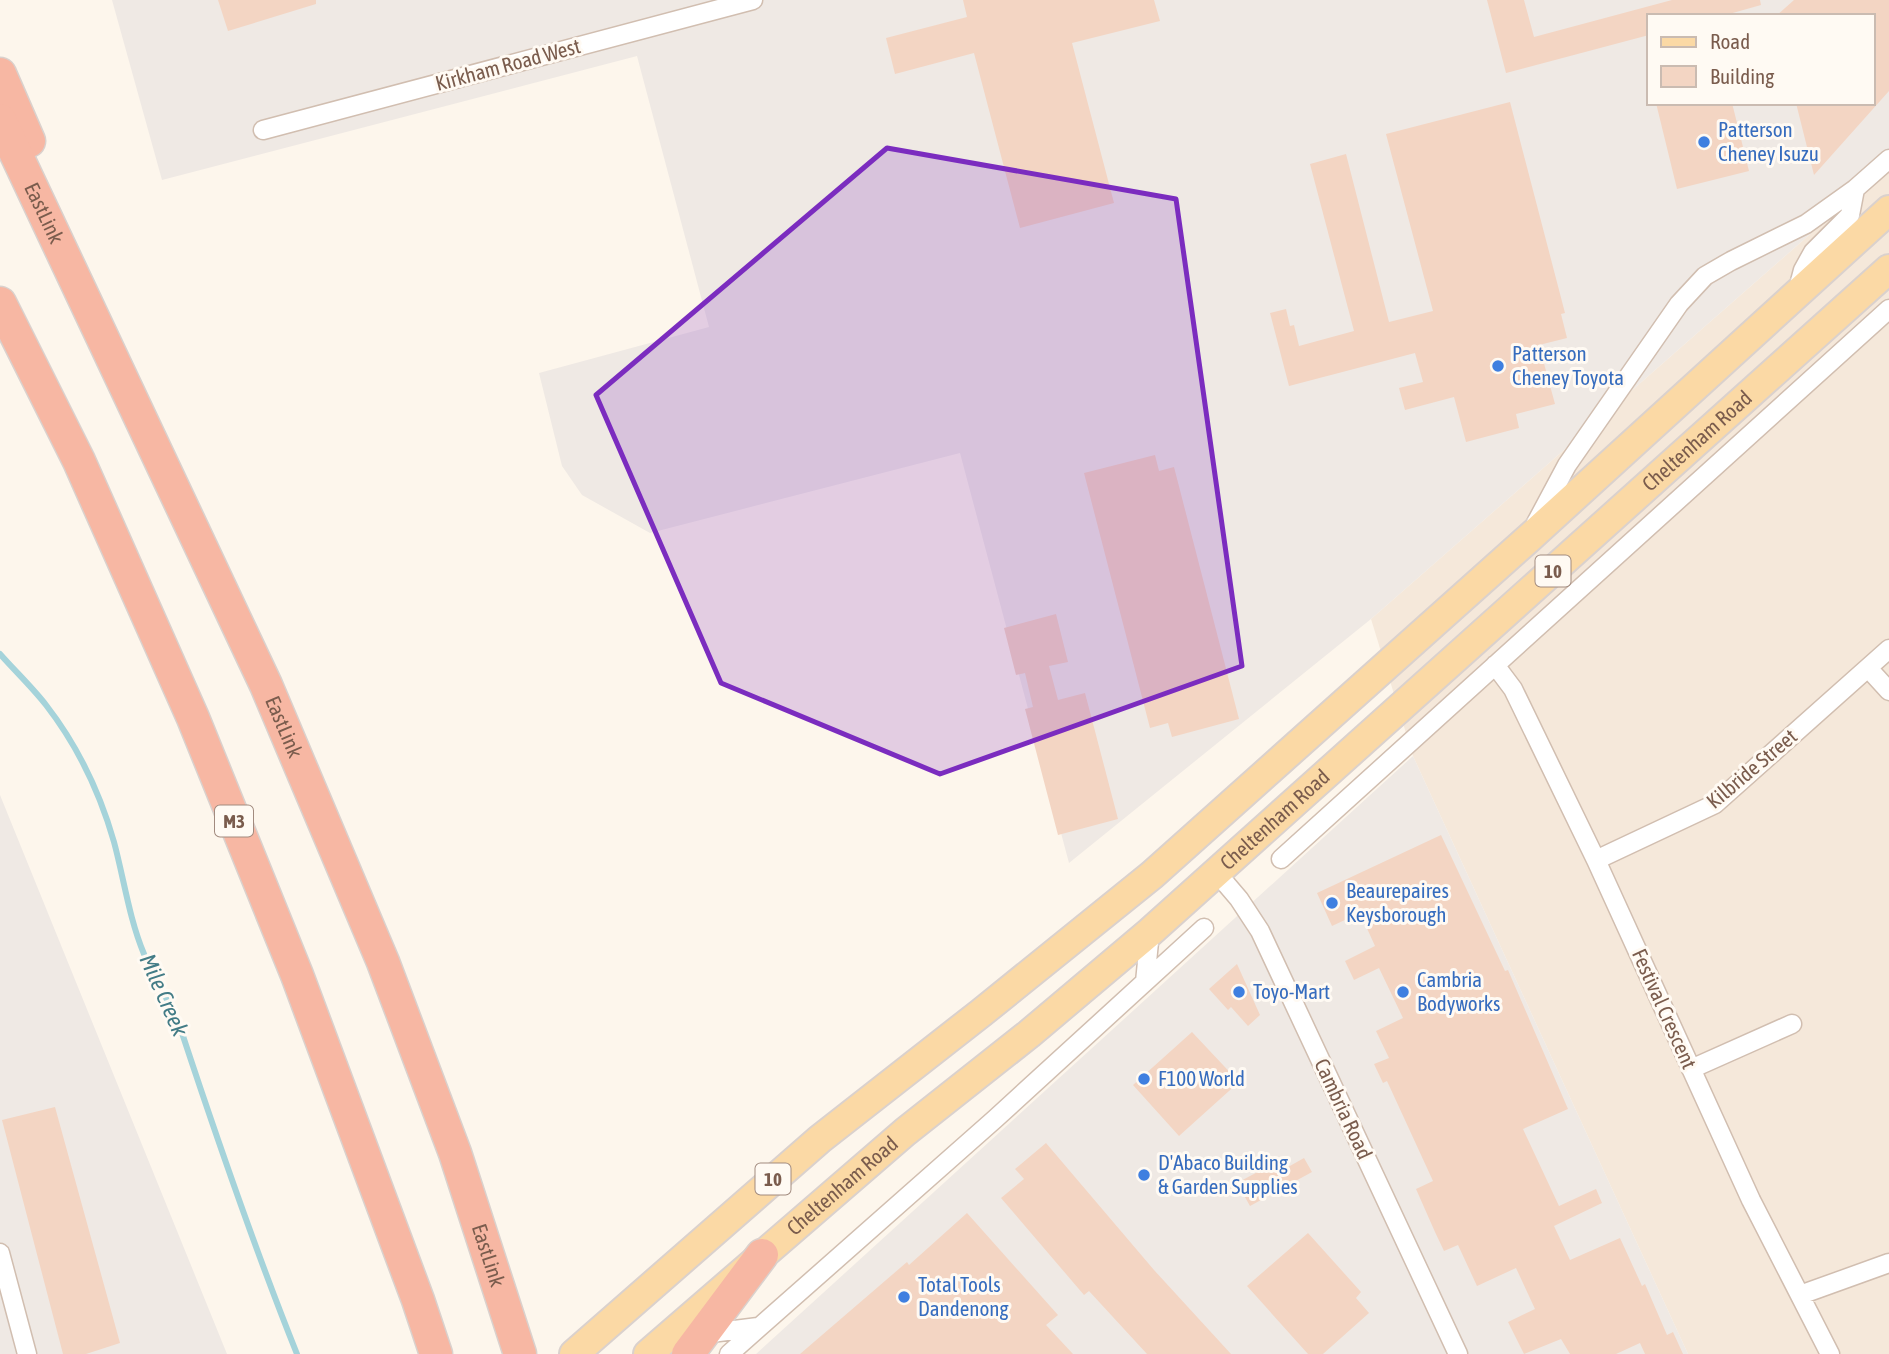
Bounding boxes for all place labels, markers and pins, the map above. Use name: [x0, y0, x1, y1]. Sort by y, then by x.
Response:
place label: Patterson Cheney Isuzu: [1718, 117, 1819, 165]
marker: Patterson Cheney Isuzu: [1696, 134, 1712, 150]
place label: Patterson Cheney Toyota: [1512, 341, 1624, 389]
marker: Patterson Cheney Toyota: [1490, 358, 1506, 374]
place label: Beaurepaires Keysborough: [1346, 878, 1449, 926]
marker: Beaurepaires Keysborough: [1324, 895, 1340, 911]
place label: Cambria Bodyworks: [1417, 967, 1500, 1015]
place label: Toyo-Mart: [1253, 979, 1330, 1003]
marker: Toyo-Mart: [1231, 984, 1247, 1000]
marker: Cambria Bodyworks: [1395, 984, 1411, 1000]
place label: F100 World: [1158, 1066, 1245, 1090]
marker: F100 World: [1136, 1071, 1152, 1087]
place label: D'Abaco Building & Garden Supplies: [1158, 1150, 1298, 1198]
marker: D'Abaco Building & Garden Supplies: [1136, 1167, 1152, 1183]
place label: Total Tools Dandenong: [918, 1272, 1008, 1320]
marker: Total Tools Dandenong: [896, 1289, 912, 1305]

